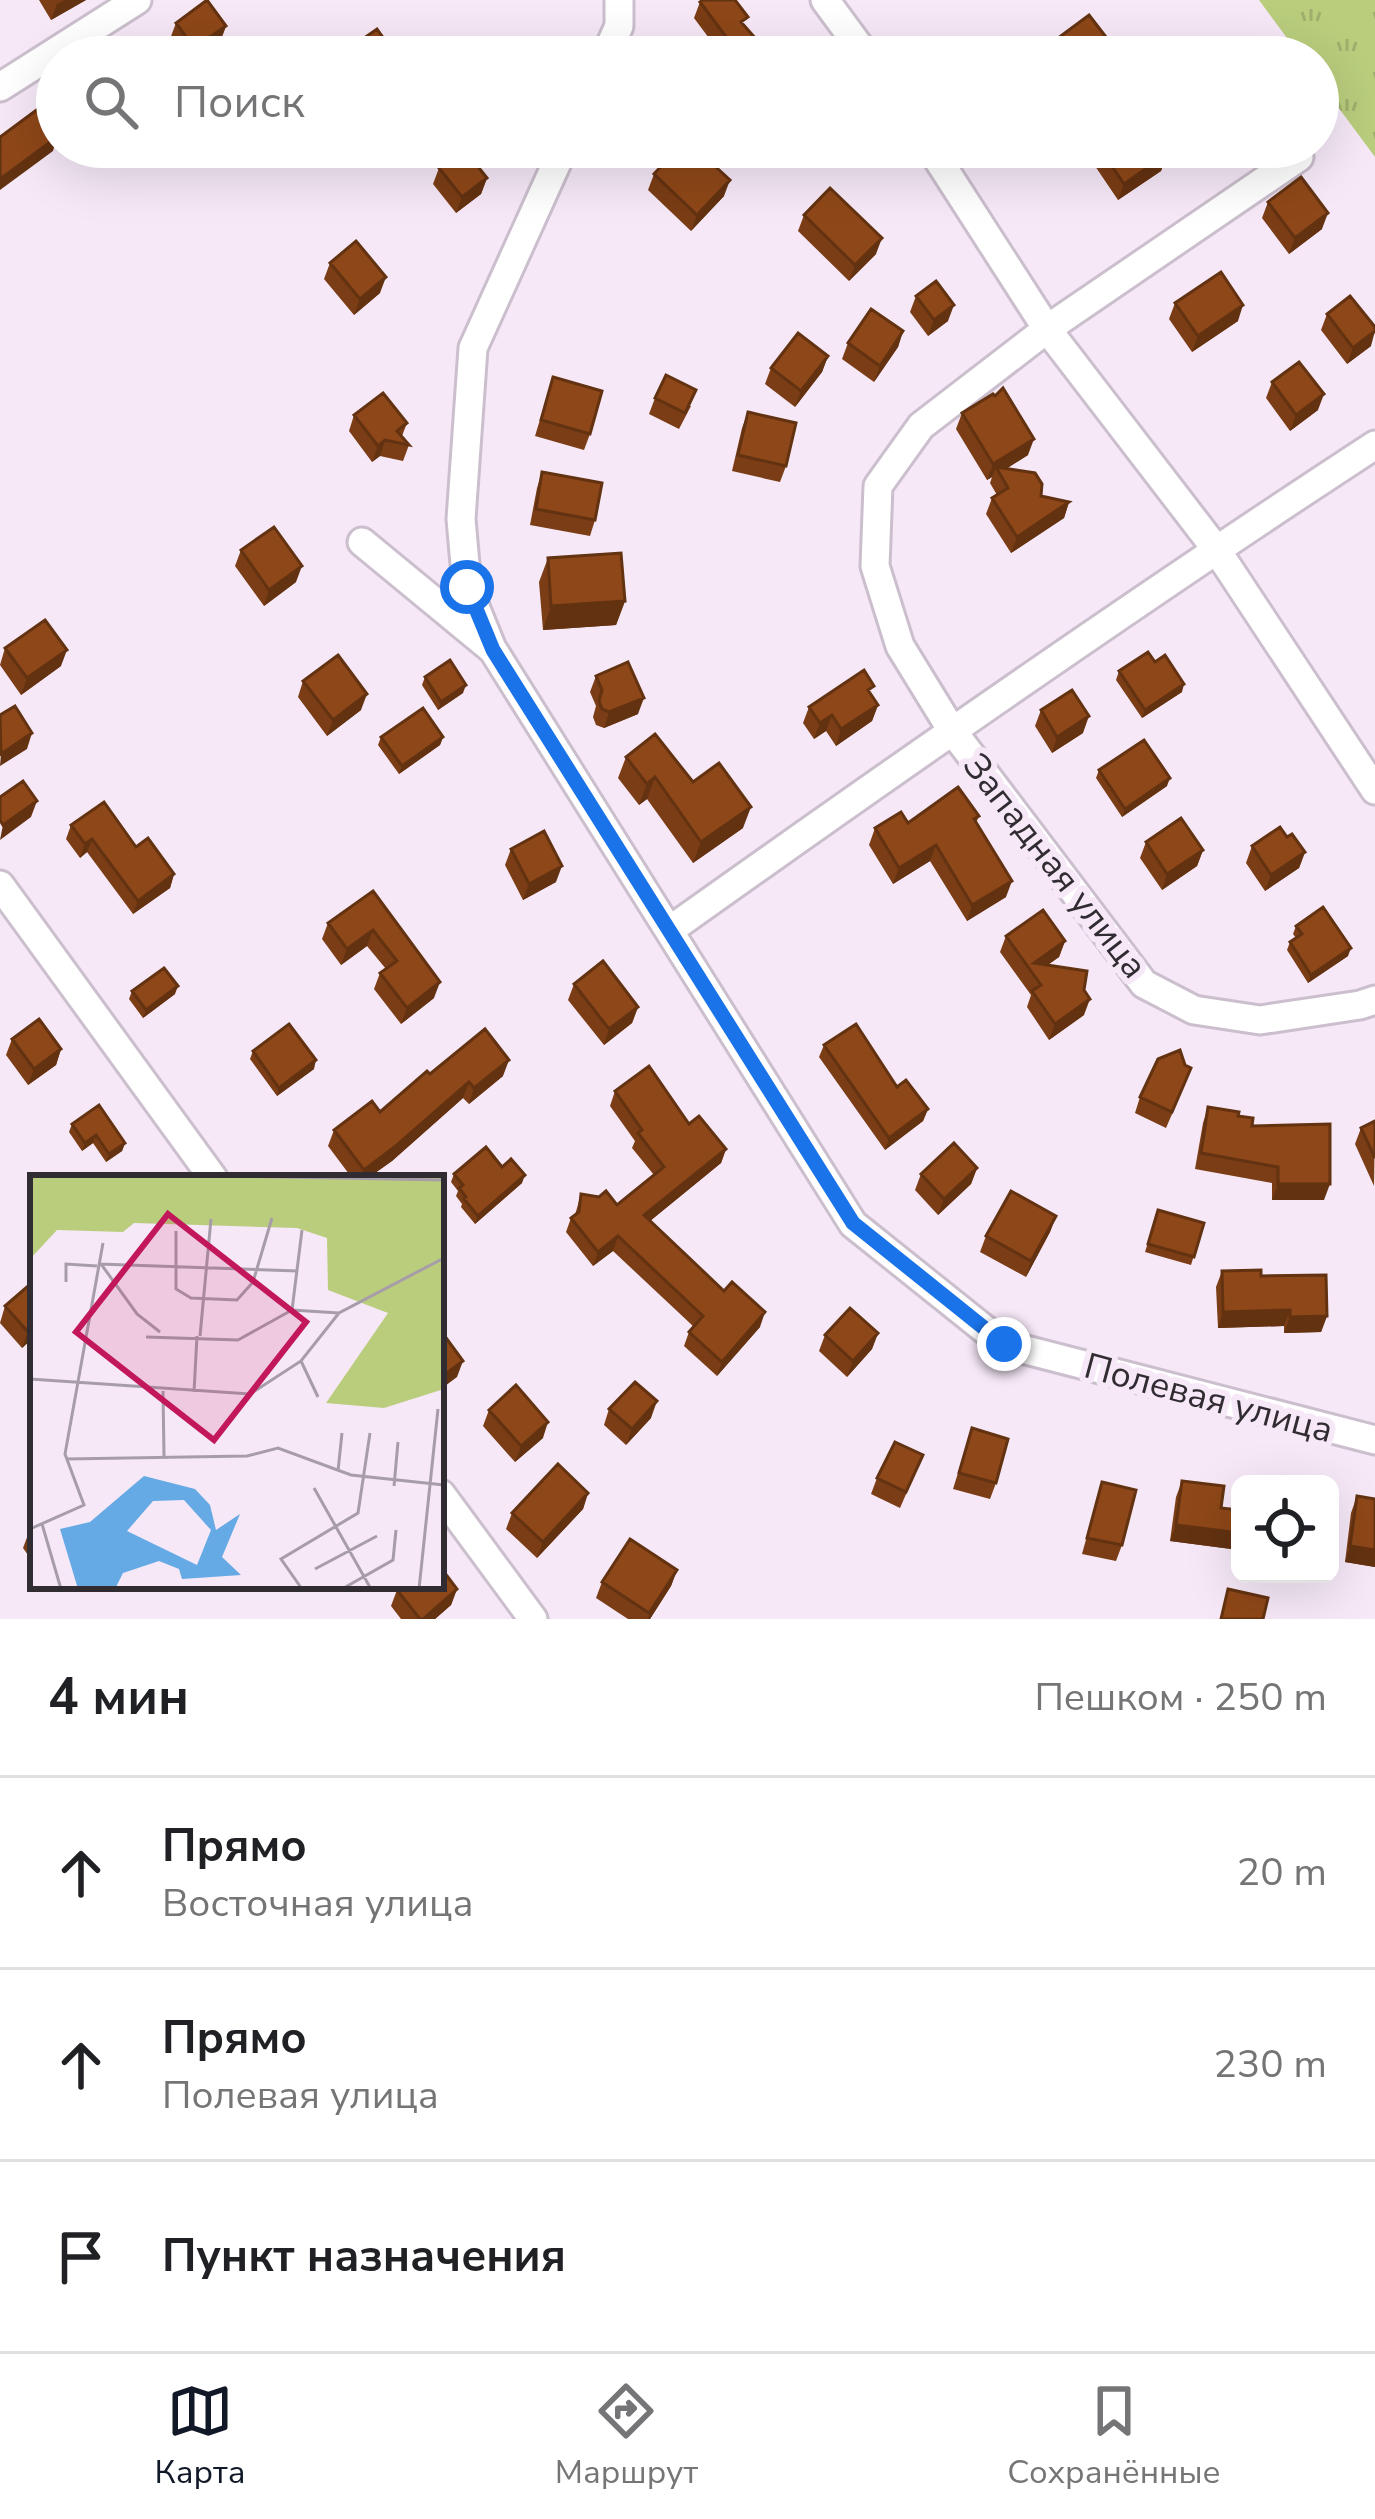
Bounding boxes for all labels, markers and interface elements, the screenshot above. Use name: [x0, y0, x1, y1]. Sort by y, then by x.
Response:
search box: [36, 36, 1339, 168]
icon: search: [78, 69, 144, 135]
text: Поиск: [174, 72, 305, 133]
route start: [440, 560, 494, 614]
street label: Западная улица: [951, 743, 1158, 989]
inset map: [30, 1175, 444, 1589]
route end: [977, 1317, 1031, 1371]
street label: Полевая улица: [1079, 1342, 1338, 1455]
map controls: [1231, 1475, 1339, 1583]
button: locate: [1231, 1475, 1339, 1583]
text: 4 мин: [48, 1662, 189, 1732]
text: Пешком · 250 m: [1034, 1671, 1327, 1724]
text: Прямо: [162, 1816, 307, 1877]
icon: ahead: [48, 1840, 114, 1906]
text: 20 m: [1237, 1846, 1327, 1899]
text: Восточная улица: [162, 1877, 473, 1930]
text: Прямо: [162, 2008, 307, 2069]
icon: ahead: [48, 2032, 114, 2098]
text: 230 m: [1213, 2038, 1327, 2091]
text: Полевая улица: [162, 2069, 439, 2122]
icon: arrive: [48, 2224, 114, 2290]
text: Пункт назначения: [162, 2226, 566, 2287]
tab: Карта: [155, 2378, 246, 2495]
tab: Маршрут: [555, 2378, 698, 2495]
tab: Сохранённые: [1007, 2378, 1220, 2495]

